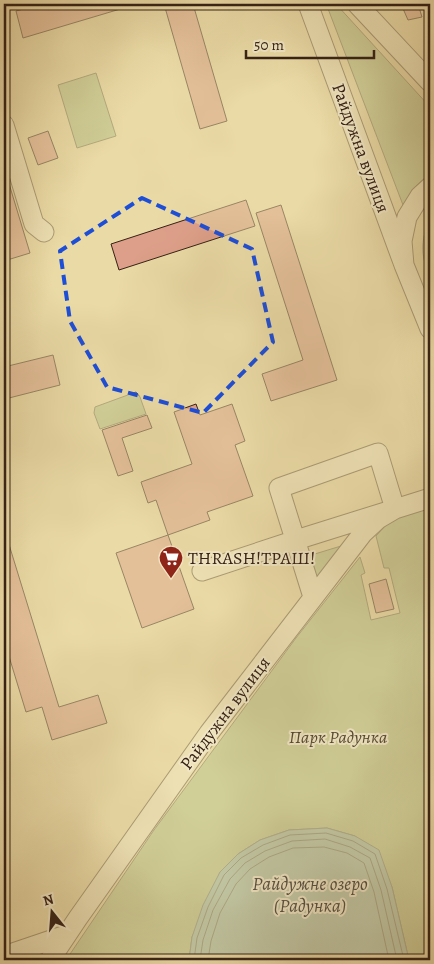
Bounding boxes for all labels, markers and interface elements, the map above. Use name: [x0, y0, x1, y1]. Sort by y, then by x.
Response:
scale bar: [246, 28, 374, 60]
text: 50 m: [254, 35, 284, 55]
street label: Райдужна вулиця: [326, 80, 396, 216]
supermarket icon: ТHRASH!ТРАШ!: [158, 545, 184, 579]
place label: ТHRASH!ТРАШ!: [188, 546, 315, 570]
street label: Райдужна вулиця: [174, 651, 276, 775]
park label: Парк Радунка: [289, 725, 387, 749]
water label: Райдужне озеро (Радунка): [252, 871, 368, 919]
north arrow: [28, 886, 78, 936]
text: N: [41, 889, 56, 911]

